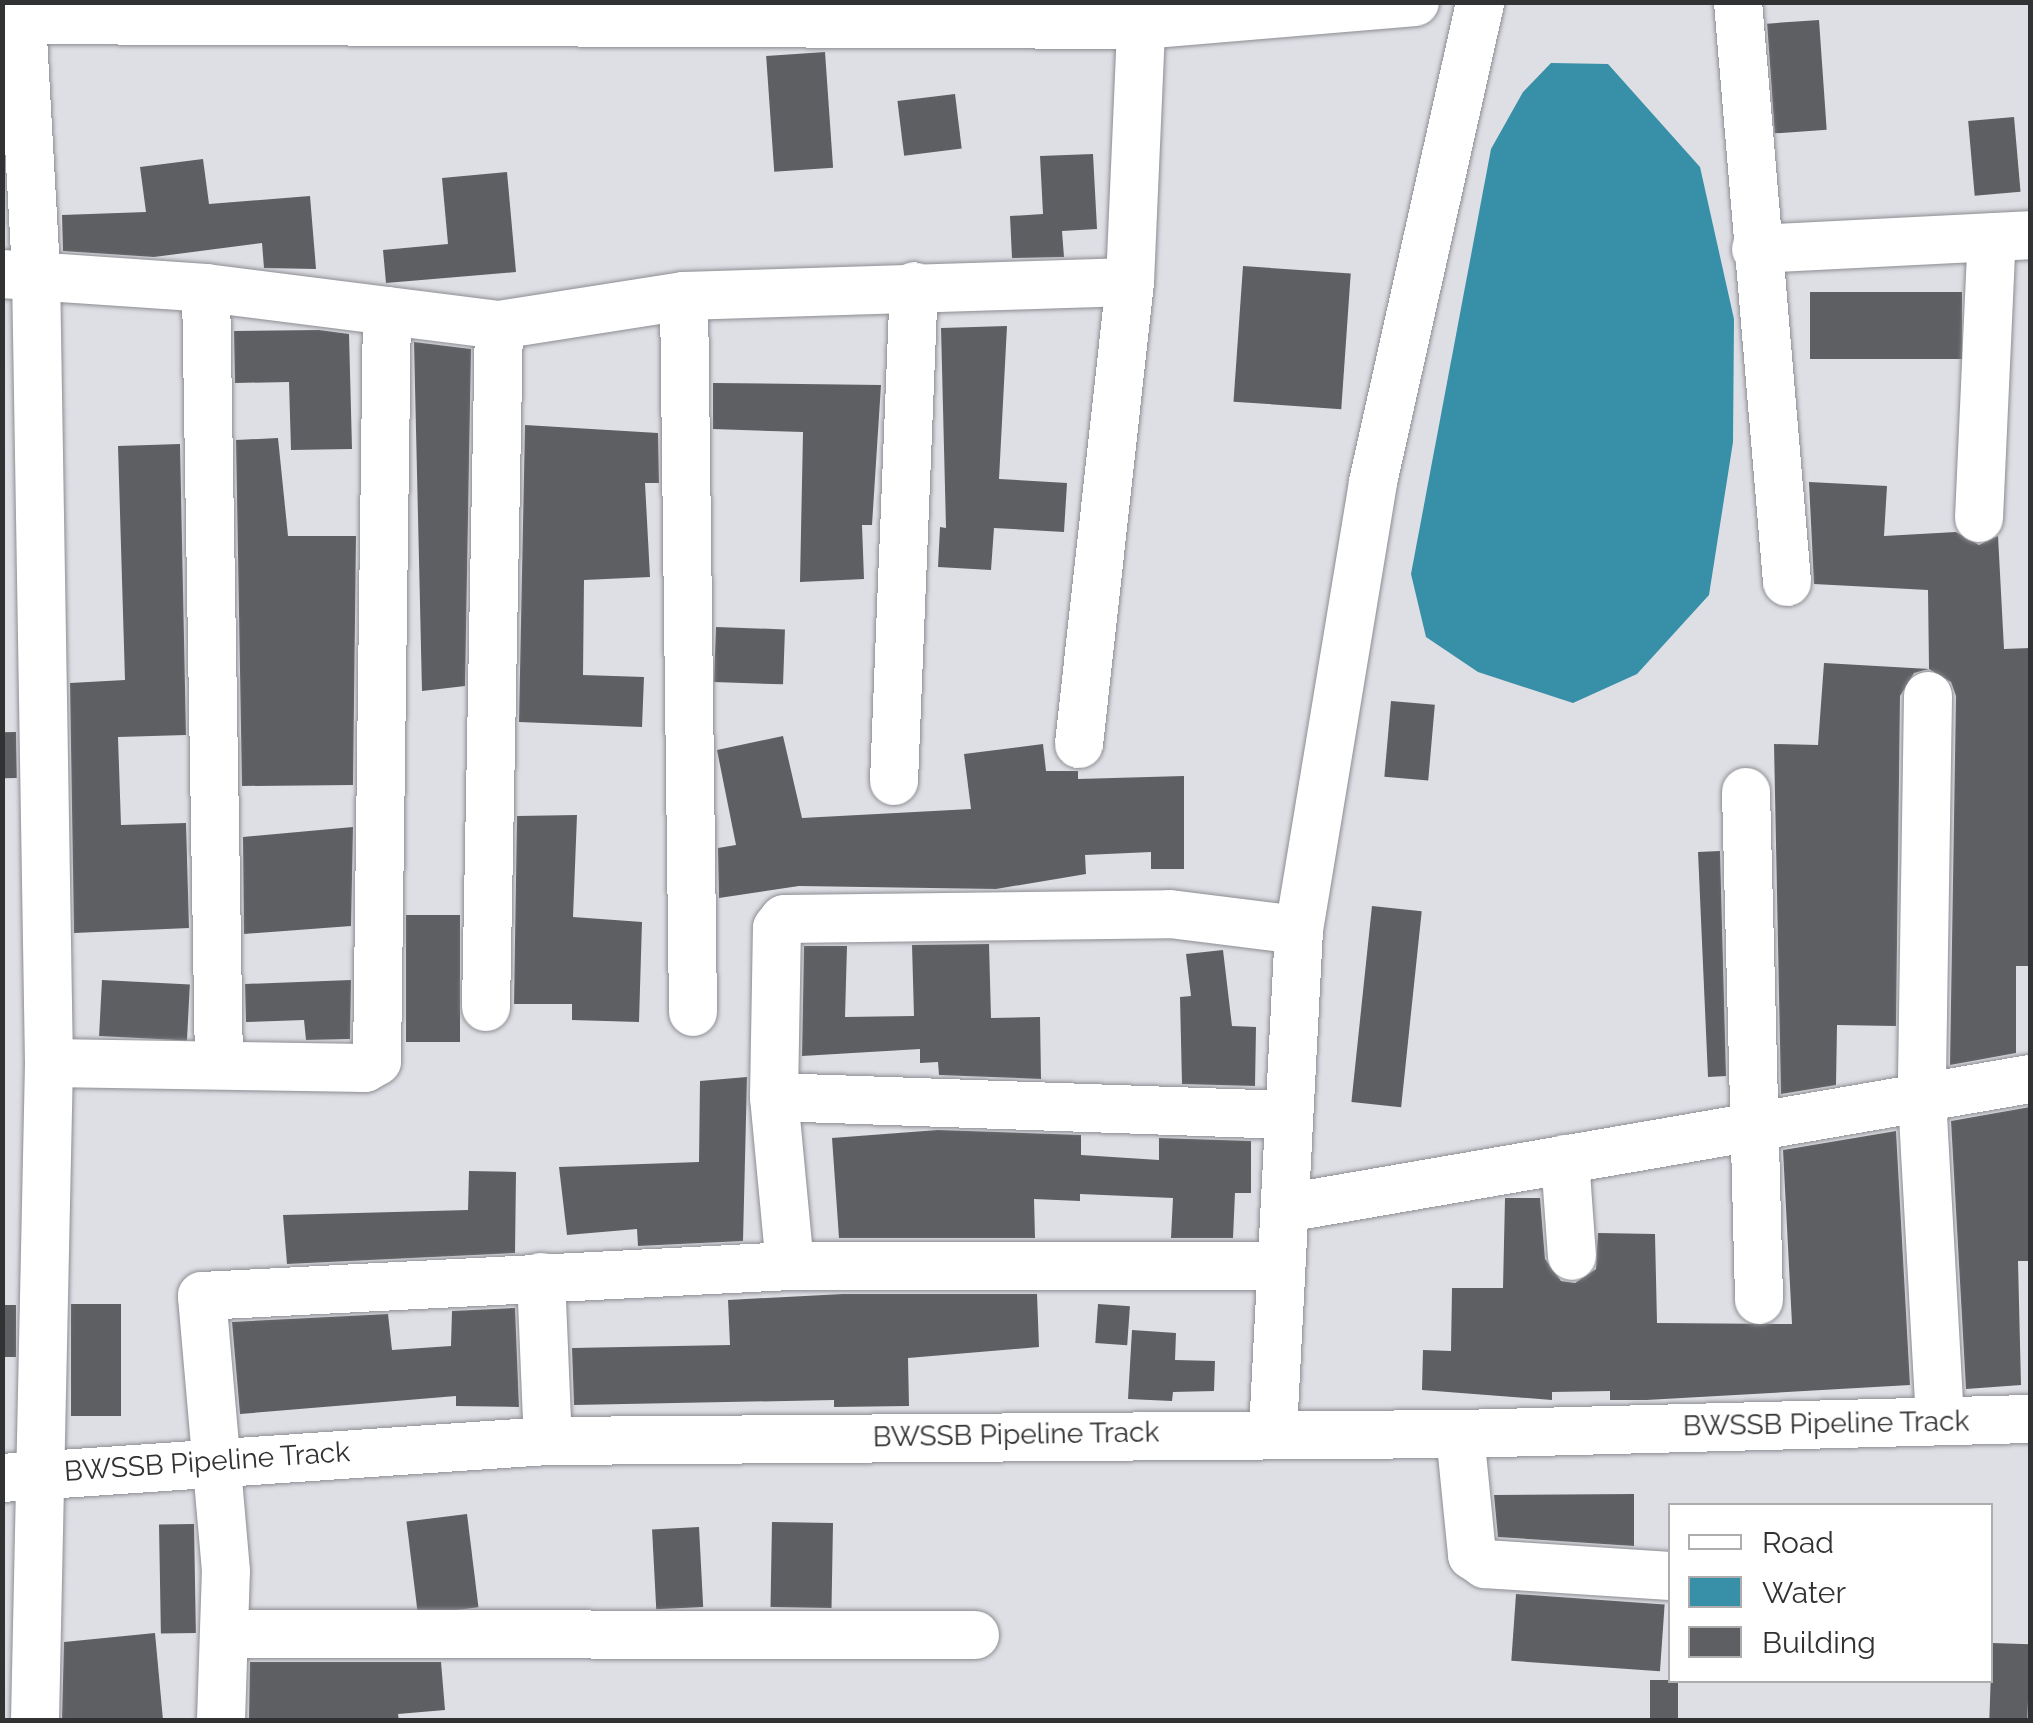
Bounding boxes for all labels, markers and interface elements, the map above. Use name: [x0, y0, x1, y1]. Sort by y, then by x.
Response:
street label: BWSSB Pipeline Track: [1682, 1405, 1970, 1443]
street label: BWSSB Pipeline Track: [872, 1416, 1160, 1454]
street label: BWSSB Pipeline Track: [63, 1435, 351, 1489]
legend: [1668, 1503, 1993, 1683]
text: Road: [1762, 1525, 1834, 1560]
text: Water: [1762, 1575, 1846, 1610]
text: Building: [1762, 1625, 1876, 1660]

